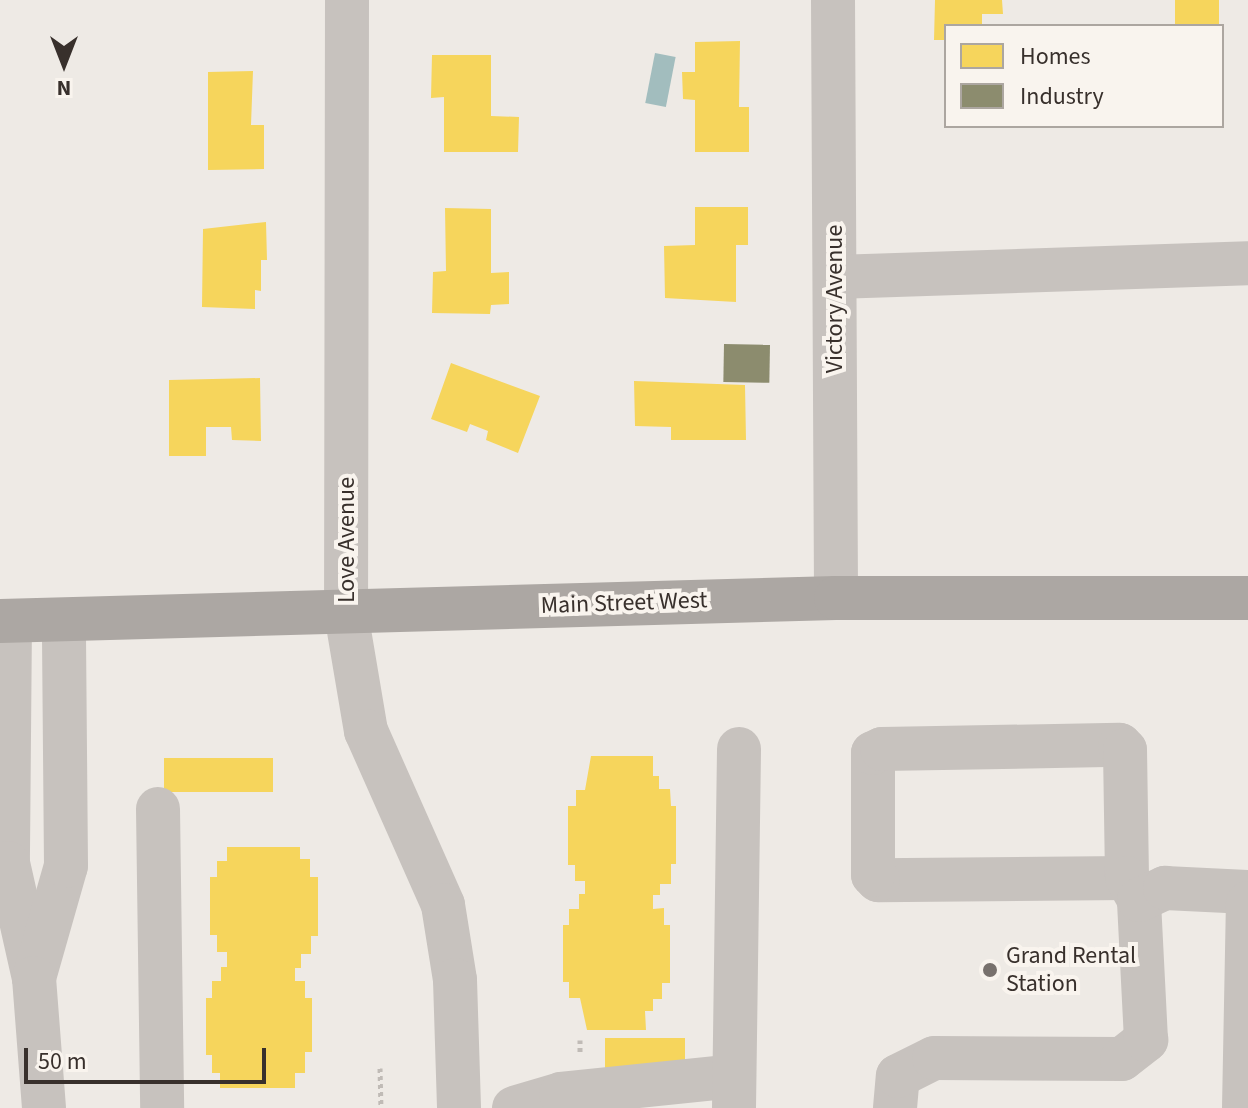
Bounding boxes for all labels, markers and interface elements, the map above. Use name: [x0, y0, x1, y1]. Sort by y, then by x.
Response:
north arrow: [24, 24, 104, 104]
legend: [944, 24, 1224, 128]
text: Homes: [1020, 39, 1091, 74]
text: N: [57, 72, 71, 104]
text: Industry: [1020, 79, 1104, 114]
street label: Victory Avenue: [821, 225, 849, 373]
street label: Love Avenue: [333, 477, 361, 603]
street label: Main Street West: [540, 586, 708, 620]
place label: Grand Rental Station: [1006, 942, 1136, 998]
marker: Grand Rental Station: [981, 961, 999, 979]
scale bar: [28, 1032, 270, 1082]
text: 50 m: [38, 1044, 87, 1079]

